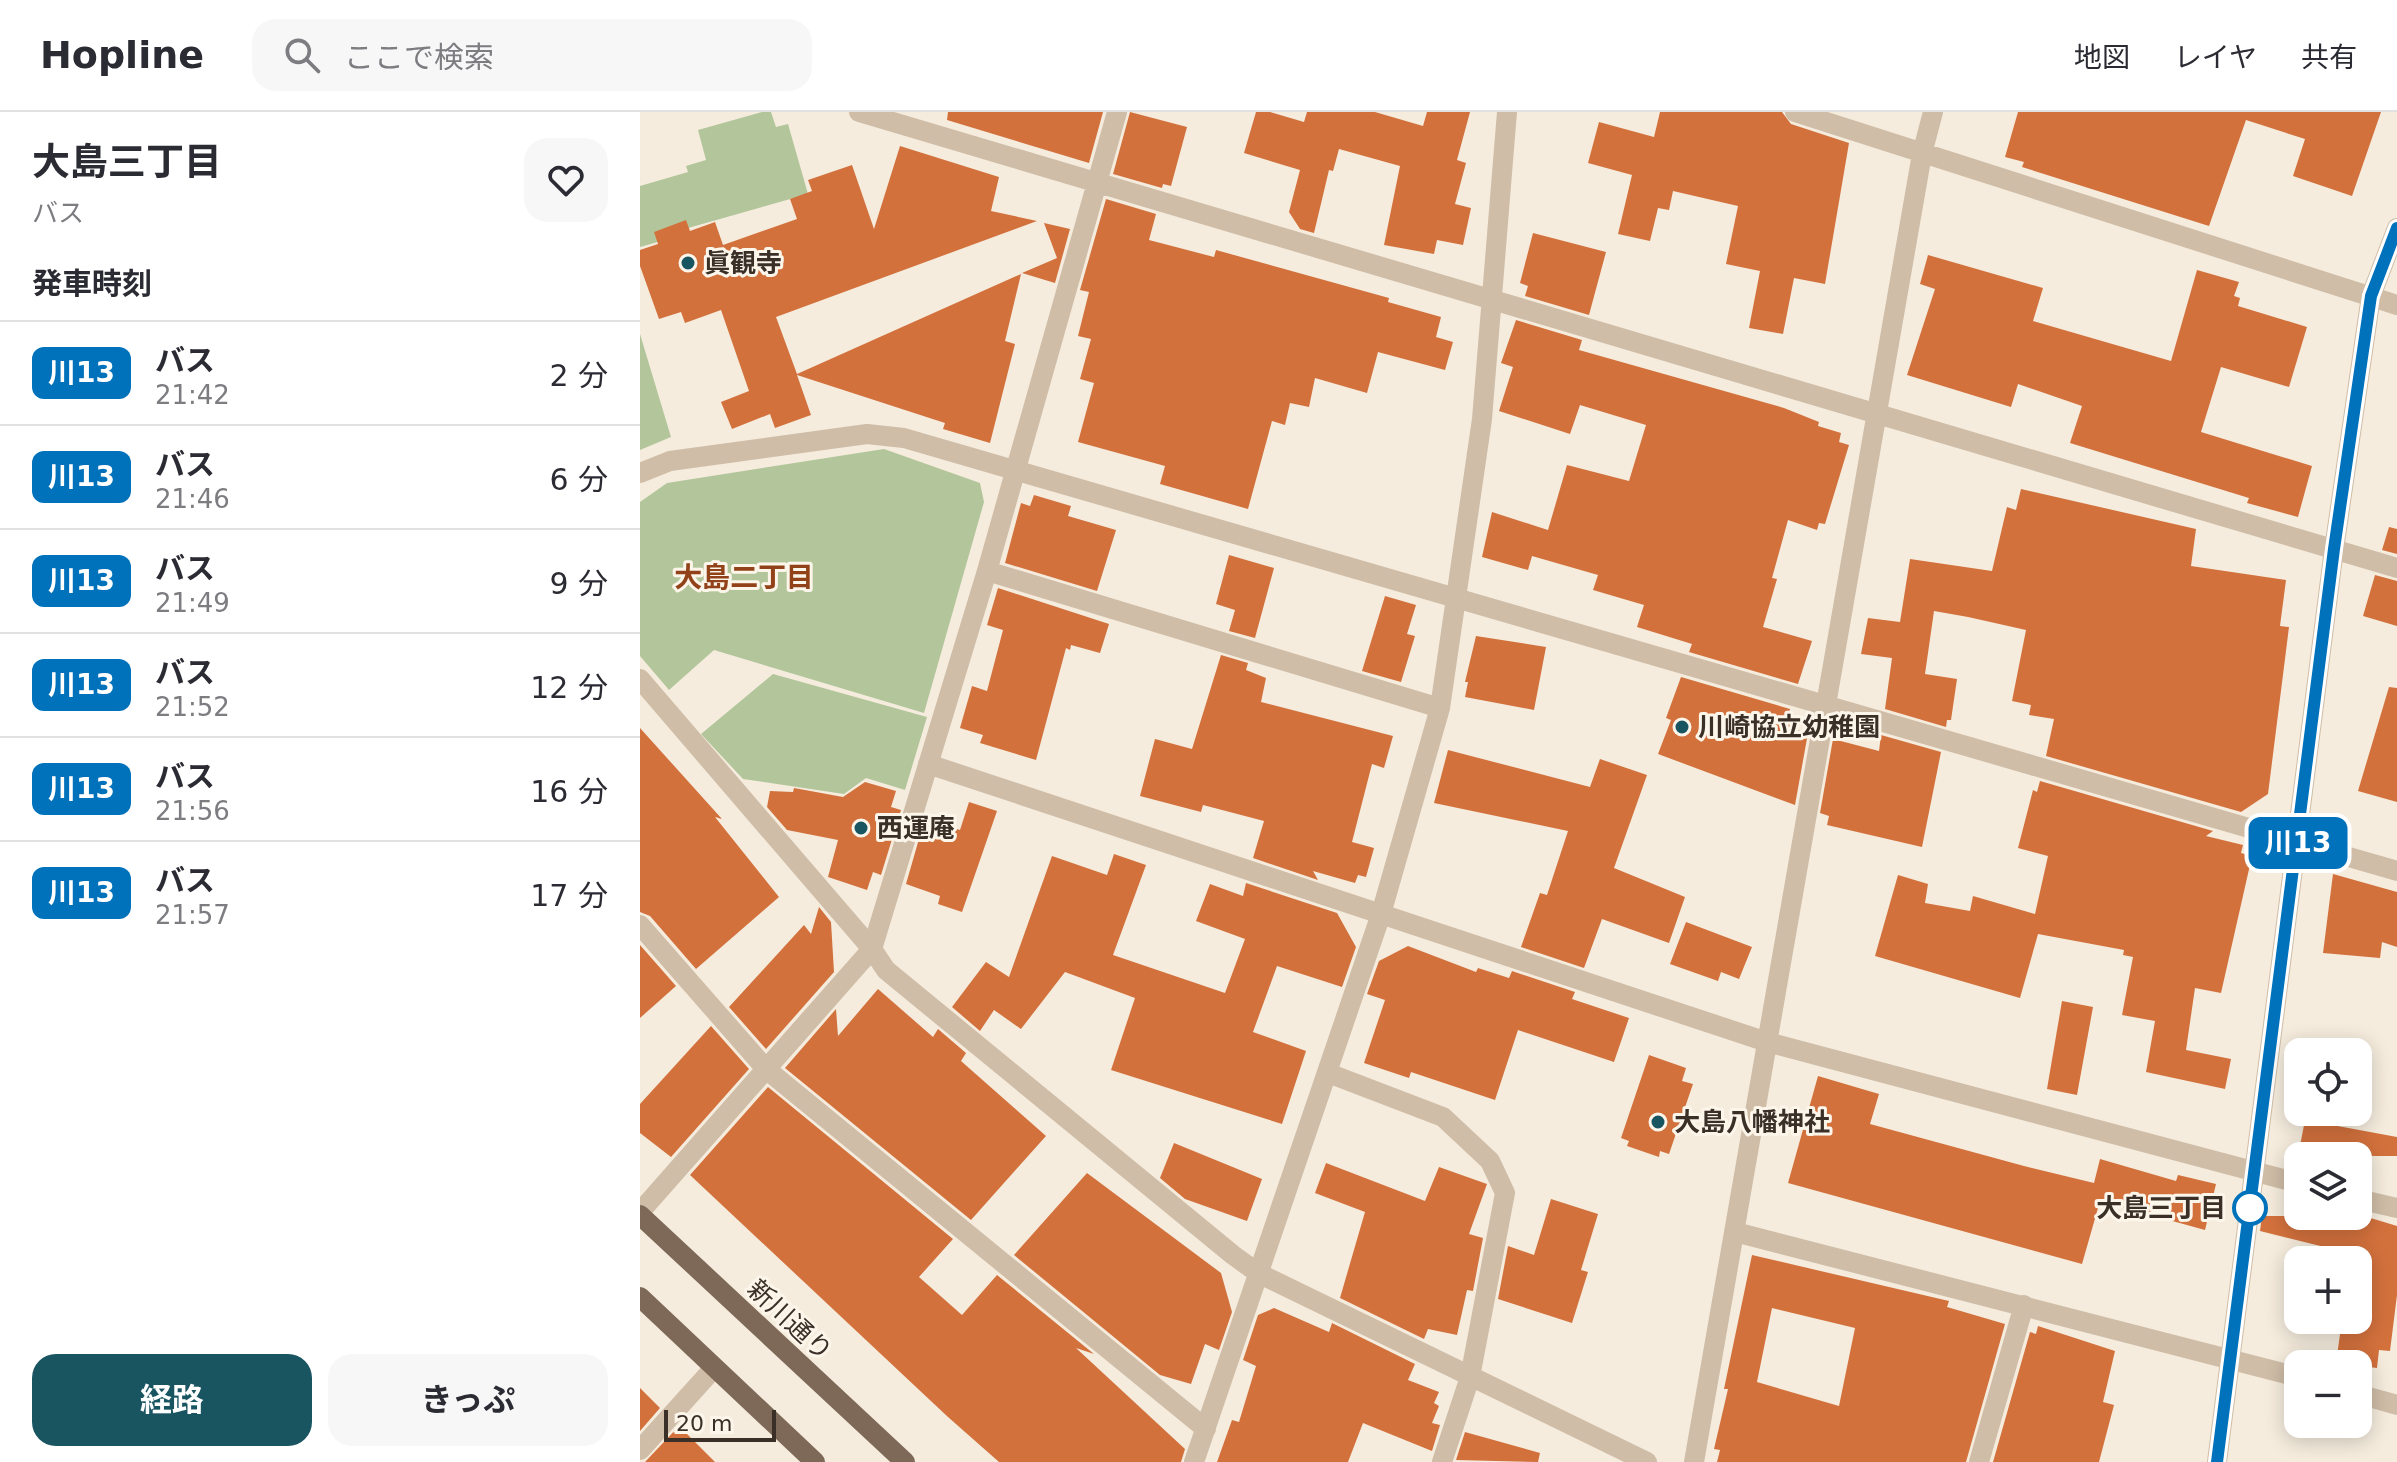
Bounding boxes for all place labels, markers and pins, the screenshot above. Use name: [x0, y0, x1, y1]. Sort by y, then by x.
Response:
place label: 眞観寺: [704, 248, 782, 278]
marker: 眞観寺: [679, 254, 697, 272]
place label: 川崎協立幼稚園: [1698, 712, 1880, 742]
marker: 川崎協立幼稚園: [1673, 718, 1691, 736]
place label: 西運庵: [877, 813, 955, 843]
marker: 西運庵: [852, 819, 870, 837]
place label: 大島八幡神社: [1674, 1107, 1830, 1137]
marker: 大島八幡神社: [1649, 1113, 1667, 1131]
marker: 大島三丁目: [2233, 1191, 2267, 1225]
place label: 大島三丁目: [2096, 1193, 2226, 1223]

